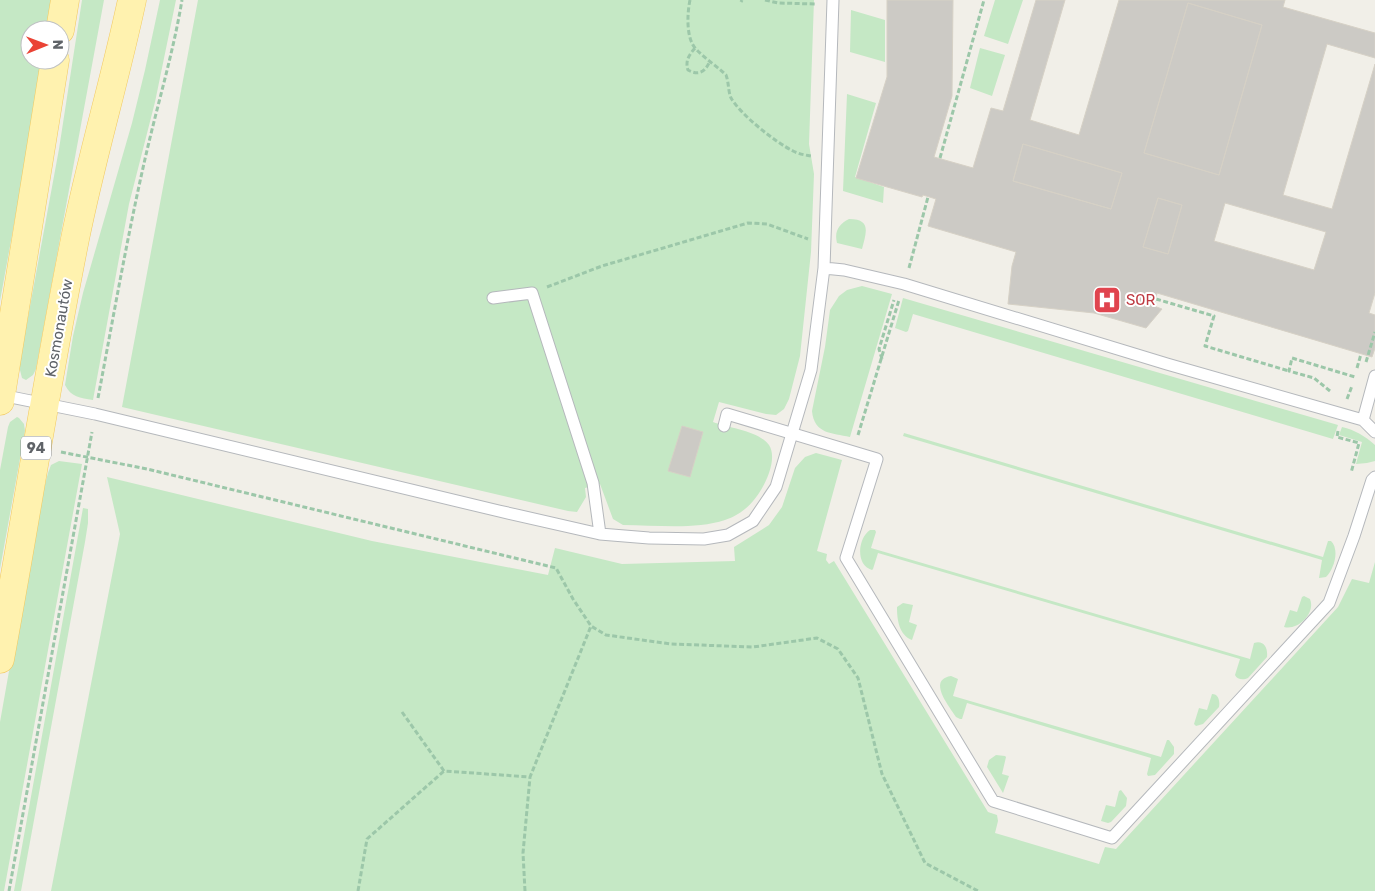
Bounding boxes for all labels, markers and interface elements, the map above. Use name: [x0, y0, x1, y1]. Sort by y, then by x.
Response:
north arrow: [20, 20, 70, 70]
text: N: [49, 40, 66, 50]
street label: Kosmonautów: [41, 277, 77, 379]
hospital icon: SOR: [1092, 285, 1122, 315]
place label: SOR: [1126, 291, 1155, 309]
road number: 94: [21, 436, 51, 459]

